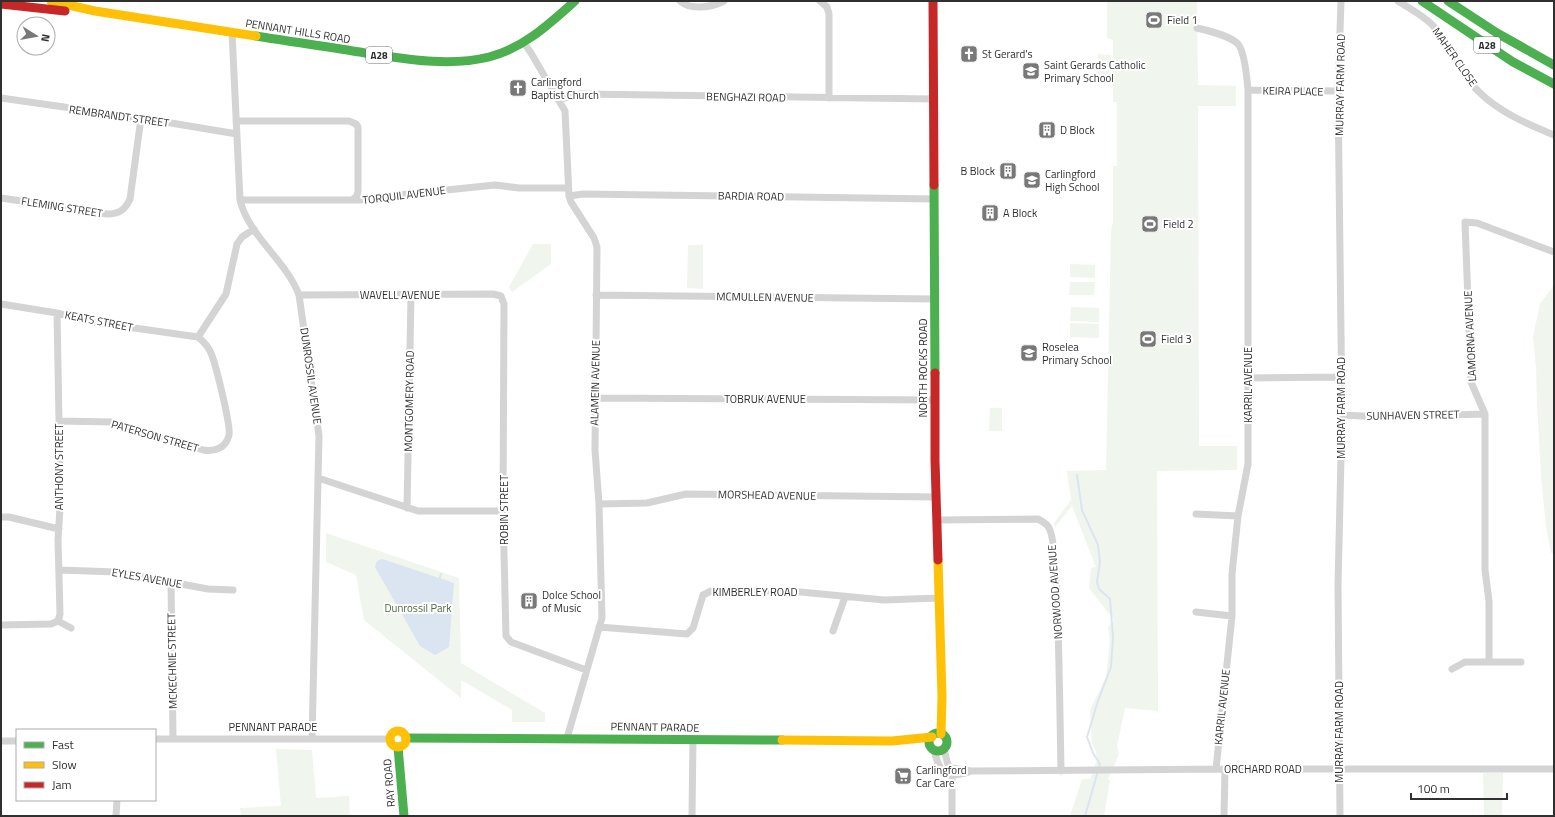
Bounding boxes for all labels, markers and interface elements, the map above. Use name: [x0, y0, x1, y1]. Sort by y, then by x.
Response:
sports icon: Field 1: [1144, 10, 1164, 30]
place label: Field 1: [1167, 12, 1198, 28]
street label: PENNANT HILLS ROAD: [244, 15, 352, 47]
north arrow: [16, 16, 56, 56]
street label: MAHER CLOSE: [1429, 24, 1481, 90]
text: N: [37, 33, 54, 43]
street label: MURRAY FARM ROAD: [1331, 34, 1349, 136]
road number: A28: [1474, 37, 1500, 53]
church icon: St Gerard's: [959, 44, 979, 64]
place label: St Gerard's: [982, 46, 1033, 62]
road number: A28: [366, 47, 392, 63]
place label: Saint Gerards Catholic Primary School: [1044, 57, 1146, 86]
school or university icon: Saint Gerards Catholic Primary School: [1021, 61, 1041, 81]
place label: Carlingford Baptist Church: [531, 74, 599, 103]
church icon: Carlingford Baptist Church: [508, 78, 528, 98]
street label: KEIRA PLACE: [1262, 82, 1324, 100]
street label: BENGHAZI ROAD: [706, 88, 786, 106]
street label: REMBRANDT STREET: [68, 101, 170, 131]
building icon: D Block: [1037, 120, 1057, 140]
place label: D Block: [1060, 122, 1095, 138]
building icon: B Block: [998, 161, 1018, 181]
place label: B Block: [961, 163, 996, 179]
place label: Carlingford High School: [1045, 166, 1100, 195]
school or university icon: Carlingford High School: [1022, 170, 1042, 190]
street label: TORQUIL AVENUE: [361, 182, 447, 208]
street label: BARDIA ROAD: [718, 187, 784, 205]
street label: FLEMING STREET: [20, 193, 104, 221]
building icon: A Block: [980, 203, 1000, 223]
place label: A Block: [1003, 205, 1038, 221]
sports icon: Field 2: [1140, 214, 1160, 234]
place label: Field 2: [1163, 216, 1194, 232]
street label: WAVELL AVENUE: [360, 287, 440, 303]
street label: MCMULLEN AVENUE: [716, 288, 814, 306]
street label: LAMORNA AVENUE: [1460, 290, 1480, 382]
street label: KEATS STREET: [64, 307, 135, 335]
street label: NORTH ROCKS ROAD: [915, 318, 931, 418]
street label: DUNROSSIL AVENUE: [296, 327, 326, 425]
sports icon: Field 3: [1138, 329, 1158, 349]
place label: Field 3: [1161, 331, 1192, 347]
place label: Roselea Primary School: [1042, 339, 1112, 368]
street label: ALAMEIN AVENUE: [586, 340, 604, 426]
school or university icon: Roselea Primary School: [1019, 343, 1039, 363]
street label: KARRIL AVENUE: [1240, 347, 1256, 423]
street label: MONTGOMERY ROAD: [400, 350, 418, 452]
street label: MURRAY FARM ROAD: [1333, 357, 1349, 459]
street label: TOBRUK AVENUE: [724, 391, 806, 407]
street label: SUNHAVEN STREET: [1366, 406, 1460, 424]
street label: PATERSON STREET: [109, 416, 201, 456]
street label: ANTHONY STREET: [51, 423, 67, 510]
street label: ROBIN STREET: [496, 475, 512, 545]
street label: MORSHEAD AVENUE: [718, 486, 816, 504]
street label: NORWOOD AVENUE: [1044, 544, 1066, 640]
street label: EYLES AVENUE: [111, 564, 183, 592]
street label: KIMBERLEY ROAD: [712, 584, 798, 600]
place label: Dolce School of Music: [542, 587, 601, 616]
building icon: Dolce School of Music: [519, 591, 539, 611]
park label: Dunrossil Park: [384, 600, 452, 616]
street label: MCKECHNIE STREET: [163, 613, 181, 709]
street label: KARRIL AVENUE: [1210, 668, 1234, 746]
street label: MURRAY FARM ROAD: [1331, 681, 1347, 783]
street label: PENNANT PARADE: [610, 718, 700, 736]
street label: PENNANT PARADE: [229, 719, 317, 735]
legend: [16, 729, 156, 801]
text: Fast: [52, 735, 75, 754]
text: Slow: [52, 755, 77, 774]
street label: RAY ROAD: [379, 758, 399, 808]
street label: ORCHARD ROAD: [1224, 761, 1302, 777]
place label: Carlingford Car Care: [916, 762, 967, 791]
supermarket icon: Carlingford Car Care: [893, 766, 913, 786]
text: Jam: [52, 775, 72, 794]
scale bar: [1411, 775, 1507, 801]
text: 100 m: [1417, 779, 1450, 798]

